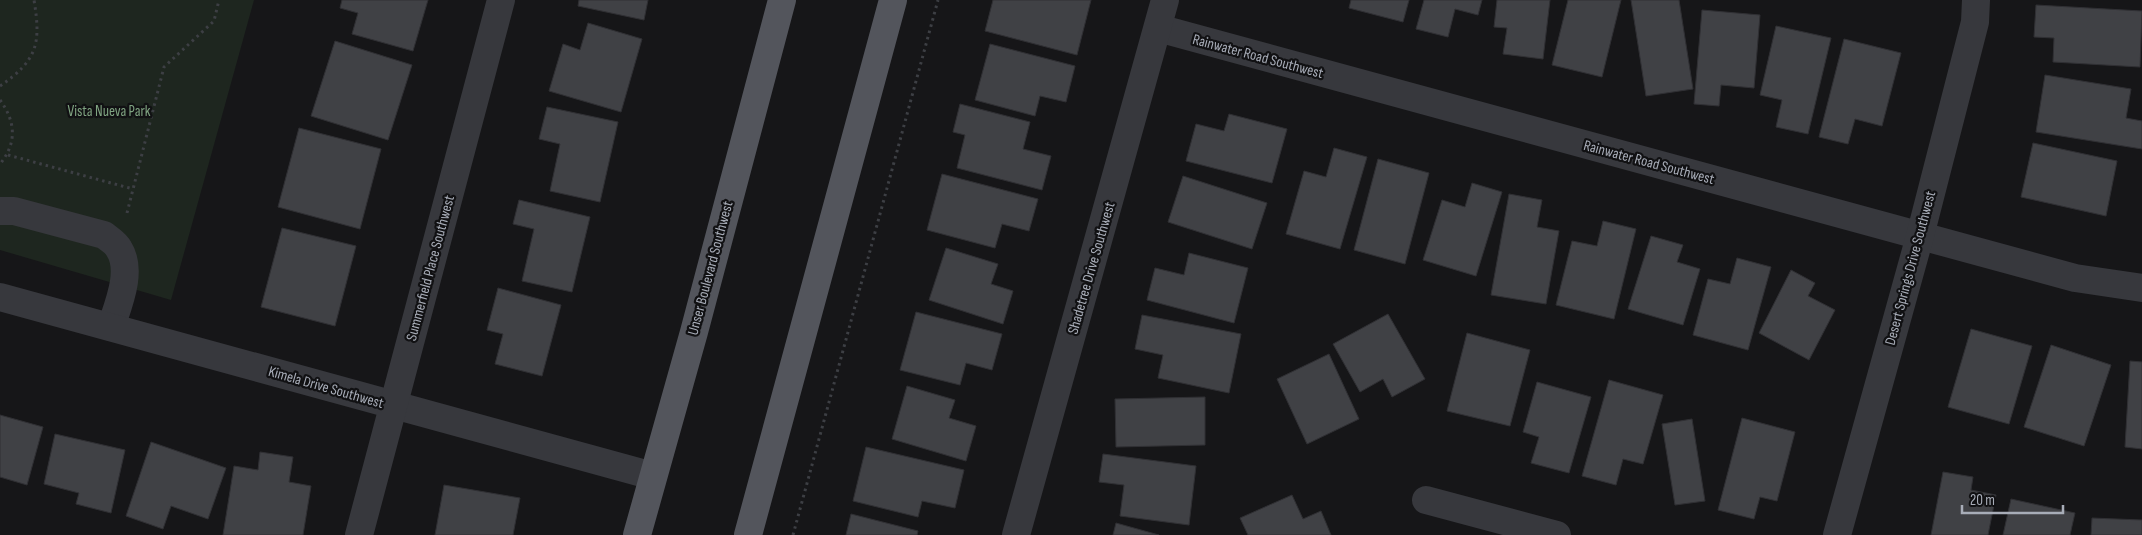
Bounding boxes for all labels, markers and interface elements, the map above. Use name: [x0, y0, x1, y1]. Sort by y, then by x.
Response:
street label: Rainwater Road Southwest: [1190, 30, 1326, 83]
park label: Vista Nueva Park: [67, 102, 151, 121]
street label: Rainwater Road Southwest: [1581, 136, 1717, 189]
street label: Desert Springs Drive Southwest: [1881, 188, 1940, 347]
street label: Summerfield Place Southwest: [402, 193, 459, 343]
street label: Unser Boulevard Southwest: [683, 199, 738, 337]
street label: Shadetree Drive Southwest: [1063, 199, 1120, 336]
street label: Kimela Drive Southwest: [266, 362, 386, 413]
scale bar: [1962, 482, 2063, 514]
text: 20 m: [1970, 491, 1995, 510]

